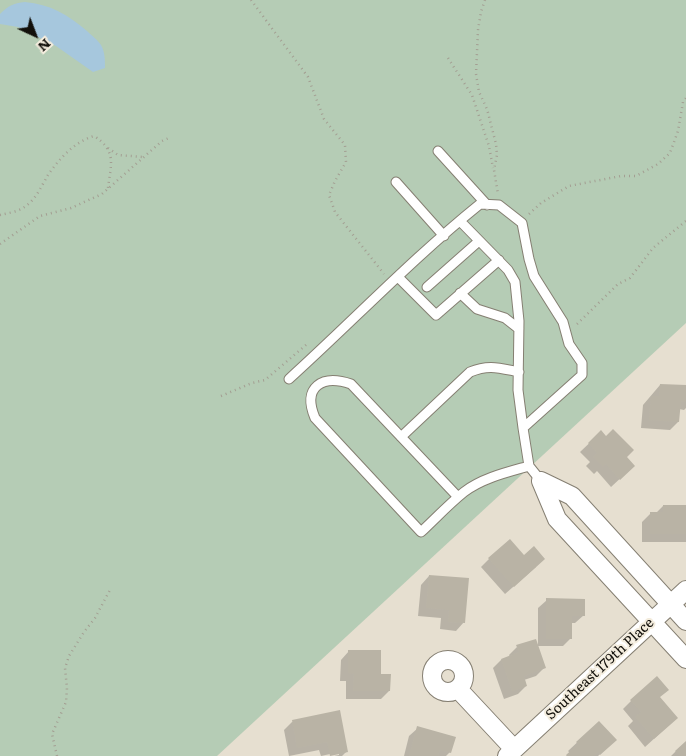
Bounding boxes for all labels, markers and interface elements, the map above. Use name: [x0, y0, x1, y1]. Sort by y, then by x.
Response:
north arrow: [10, 10, 60, 60]
text: N: [34, 35, 56, 57]
street label: Southeast 179th Place: [543, 615, 657, 723]

